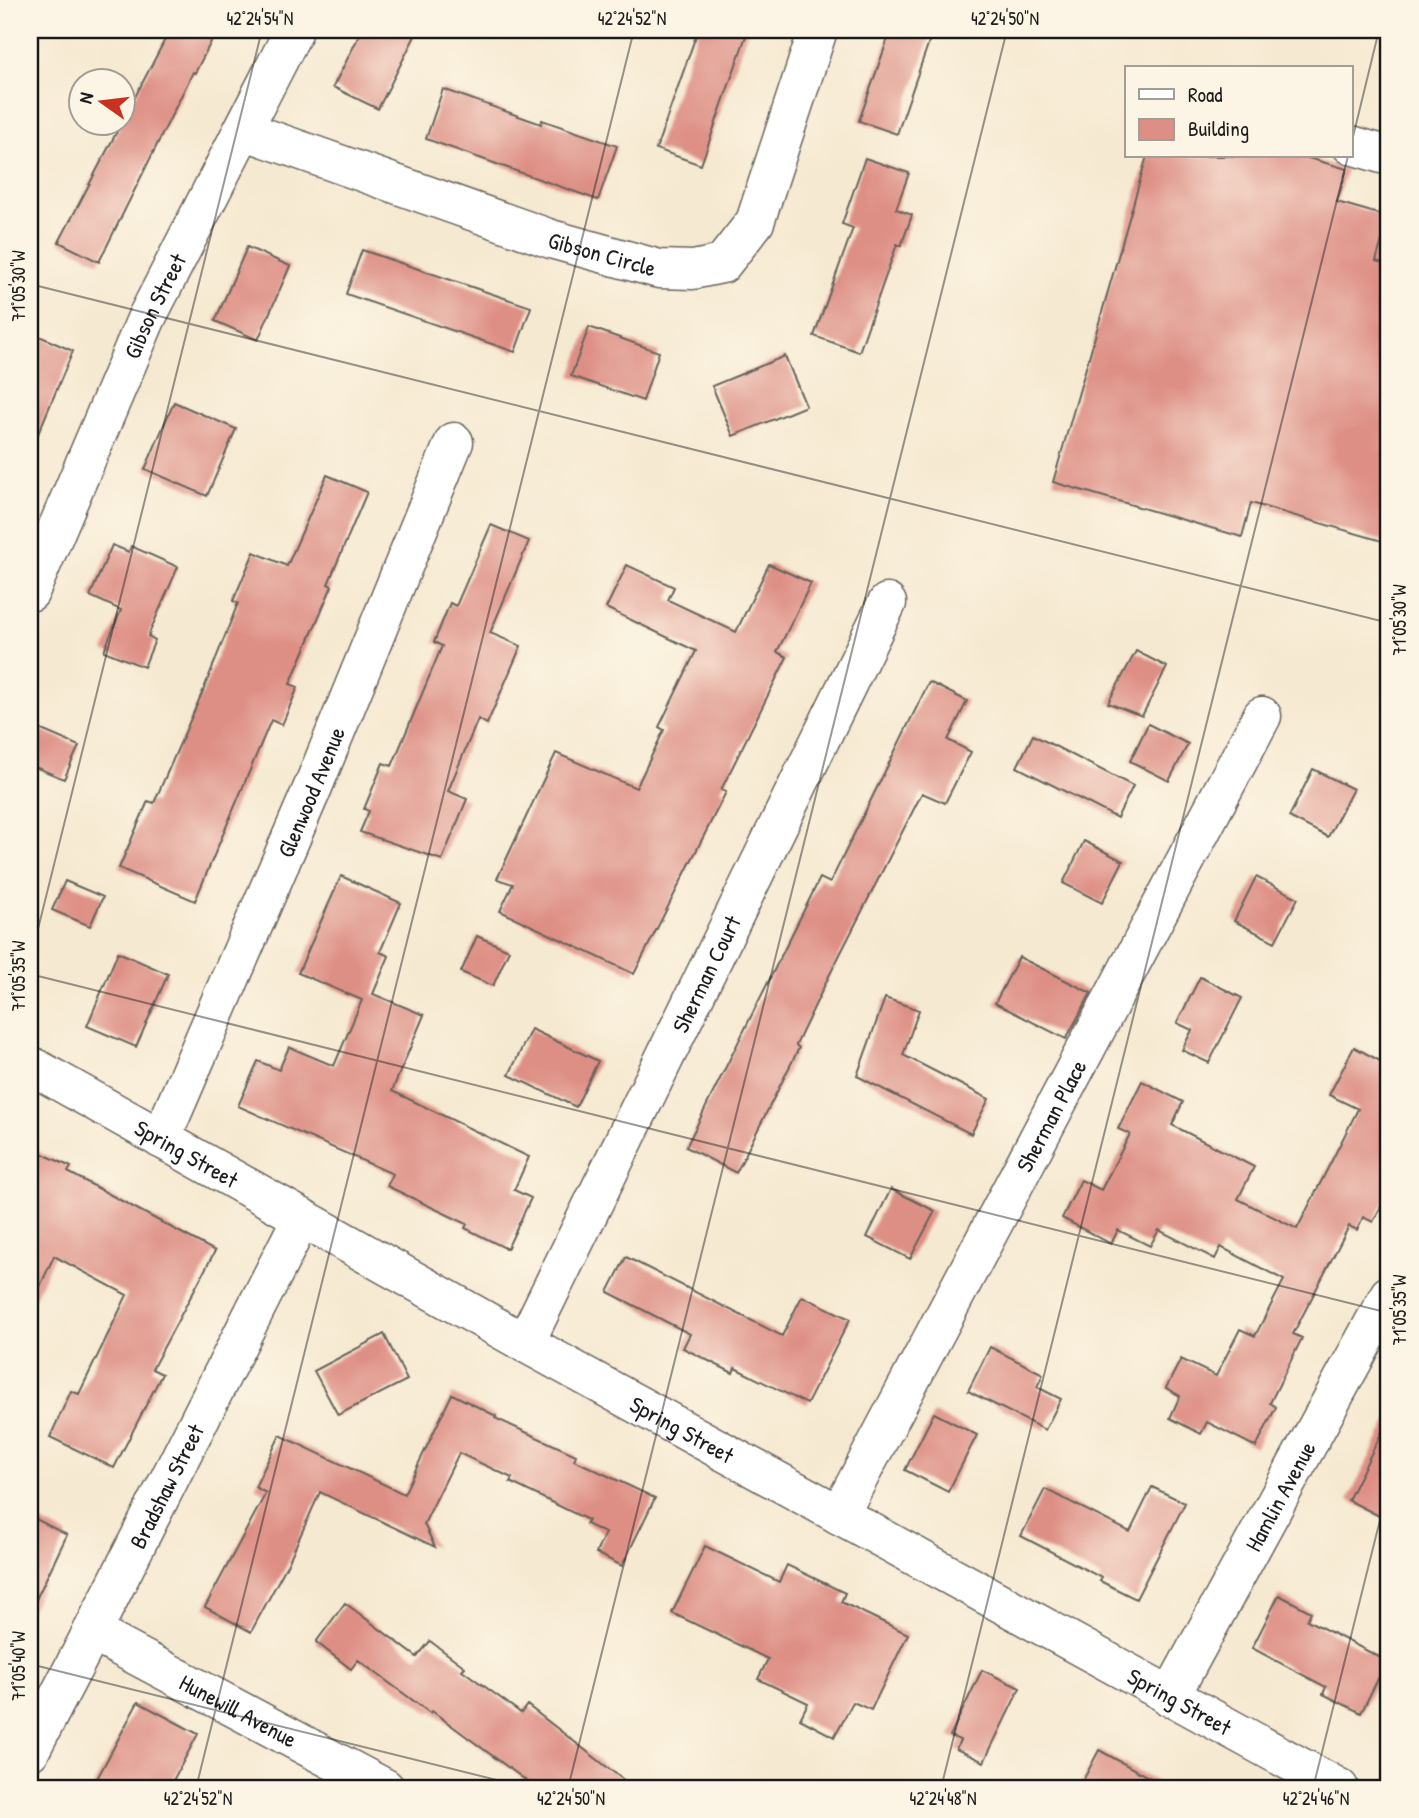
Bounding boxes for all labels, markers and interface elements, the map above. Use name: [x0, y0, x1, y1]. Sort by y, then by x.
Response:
text: 42°24'54"N: [227, 6, 293, 31]
text: 42°24'52"N: [598, 6, 666, 31]
text: 42°24'50"N: [971, 6, 1039, 31]
north arrow: [66, 66, 136, 136]
legend: [1125, 66, 1352, 158]
text: Road: [1188, 80, 1222, 109]
text: N: [72, 90, 99, 106]
text: Building: [1188, 114, 1249, 143]
street label: Gibson Circle: [545, 224, 660, 283]
street label: Gibson Street: [116, 247, 193, 363]
text: 71°05'30"W: [6, 251, 31, 321]
text: 71°05'30"W: [1387, 585, 1412, 655]
street label: Glenwood Avenue: [269, 722, 352, 862]
street label: Sherman Court: [664, 909, 748, 1037]
text: 71°05'35"W: [6, 941, 31, 1011]
street label: Sherman Place: [1008, 1054, 1093, 1177]
street label: Spring Street: [130, 1112, 245, 1195]
text: 71°05'35"W: [1387, 1275, 1412, 1345]
street label: Spring Street: [625, 1388, 741, 1470]
street label: Bradshaw Street: [122, 1417, 211, 1553]
street label: Hamlin Avenue: [1237, 1435, 1322, 1556]
text: 71°05'40"W: [6, 1631, 31, 1701]
street label: Spring Street: [1122, 1660, 1238, 1742]
street label: Hunewill Avenue: [174, 1666, 303, 1754]
text: 42°24'52"N: [164, 1786, 232, 1811]
text: 42°24'50"N: [537, 1786, 605, 1811]
text: 42°24'48"N: [909, 1786, 977, 1811]
text: 42°24'46"N: [1283, 1786, 1349, 1811]

